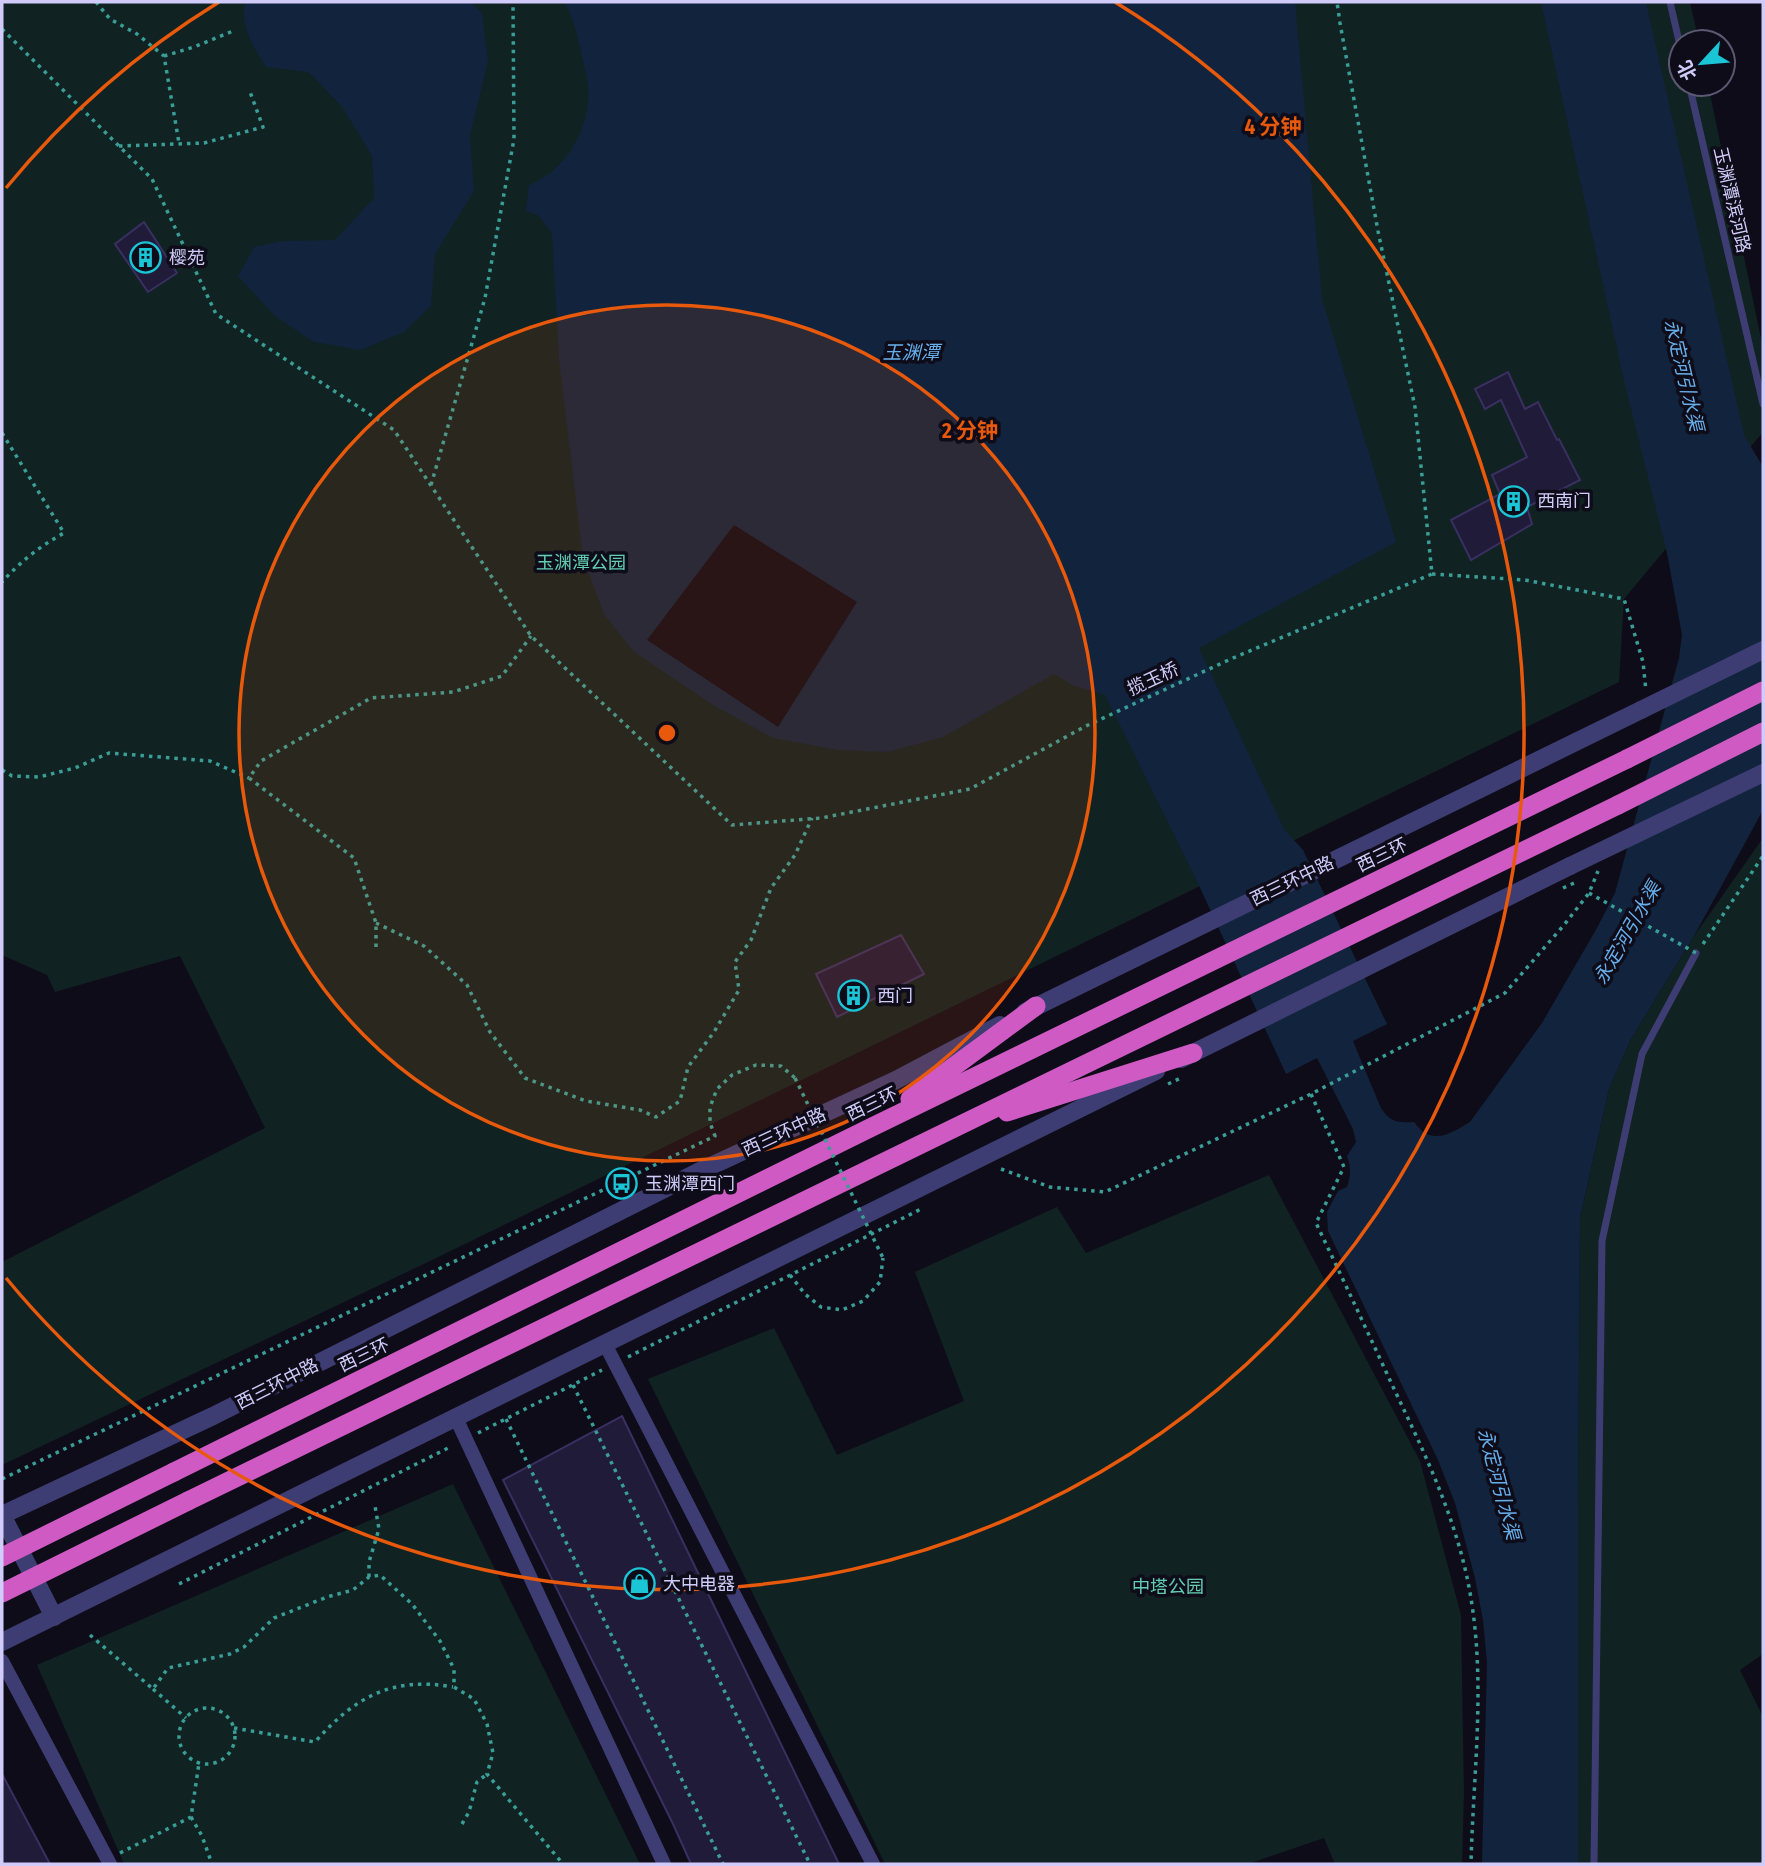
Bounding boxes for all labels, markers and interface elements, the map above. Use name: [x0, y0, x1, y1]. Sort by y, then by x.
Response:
north arrow: [1667, 28, 1737, 98]
text: 北: [1673, 57, 1702, 84]
text: 4 分钟: [1244, 114, 1302, 140]
street label: 玉渊潭滨河路: [1709, 145, 1755, 255]
building icon: 樱苑: [129, 241, 163, 275]
place label: 樱苑: [169, 247, 205, 269]
water label: 永定河引水渠: [1660, 317, 1709, 436]
water label: 玉渊潭: [882, 341, 942, 364]
text: 2 分钟: [941, 418, 998, 444]
building icon: 西南门: [1497, 484, 1531, 518]
place label: 西南门: [1537, 490, 1591, 512]
park label: 玉渊潭公园: [536, 552, 626, 574]
street label: 揽玉桥: [1124, 658, 1182, 700]
centre of rings: [655, 721, 679, 745]
street label: 西三环: [1353, 833, 1411, 877]
street label: 西三环中路: [1247, 851, 1337, 911]
water label: 永定河引水渠: [1589, 875, 1667, 988]
building icon: 西门: [837, 979, 871, 1013]
place label: 西门: [877, 985, 913, 1007]
street label: 西三环: [843, 1082, 901, 1126]
street label: 西三环中路: [739, 1103, 829, 1161]
bus stop icon: 玉渊潭西门: [605, 1167, 639, 1201]
place label: 玉渊潭西门: [645, 1173, 735, 1195]
street label: 西三环: [335, 1333, 393, 1377]
street label: 西三环中路: [232, 1354, 322, 1414]
water label: 永定河引水渠: [1473, 1426, 1526, 1545]
shop icon: 大中电器: [623, 1567, 657, 1601]
place label: 大中电器: [663, 1573, 735, 1595]
park label: 中塔公园: [1132, 1576, 1204, 1598]

